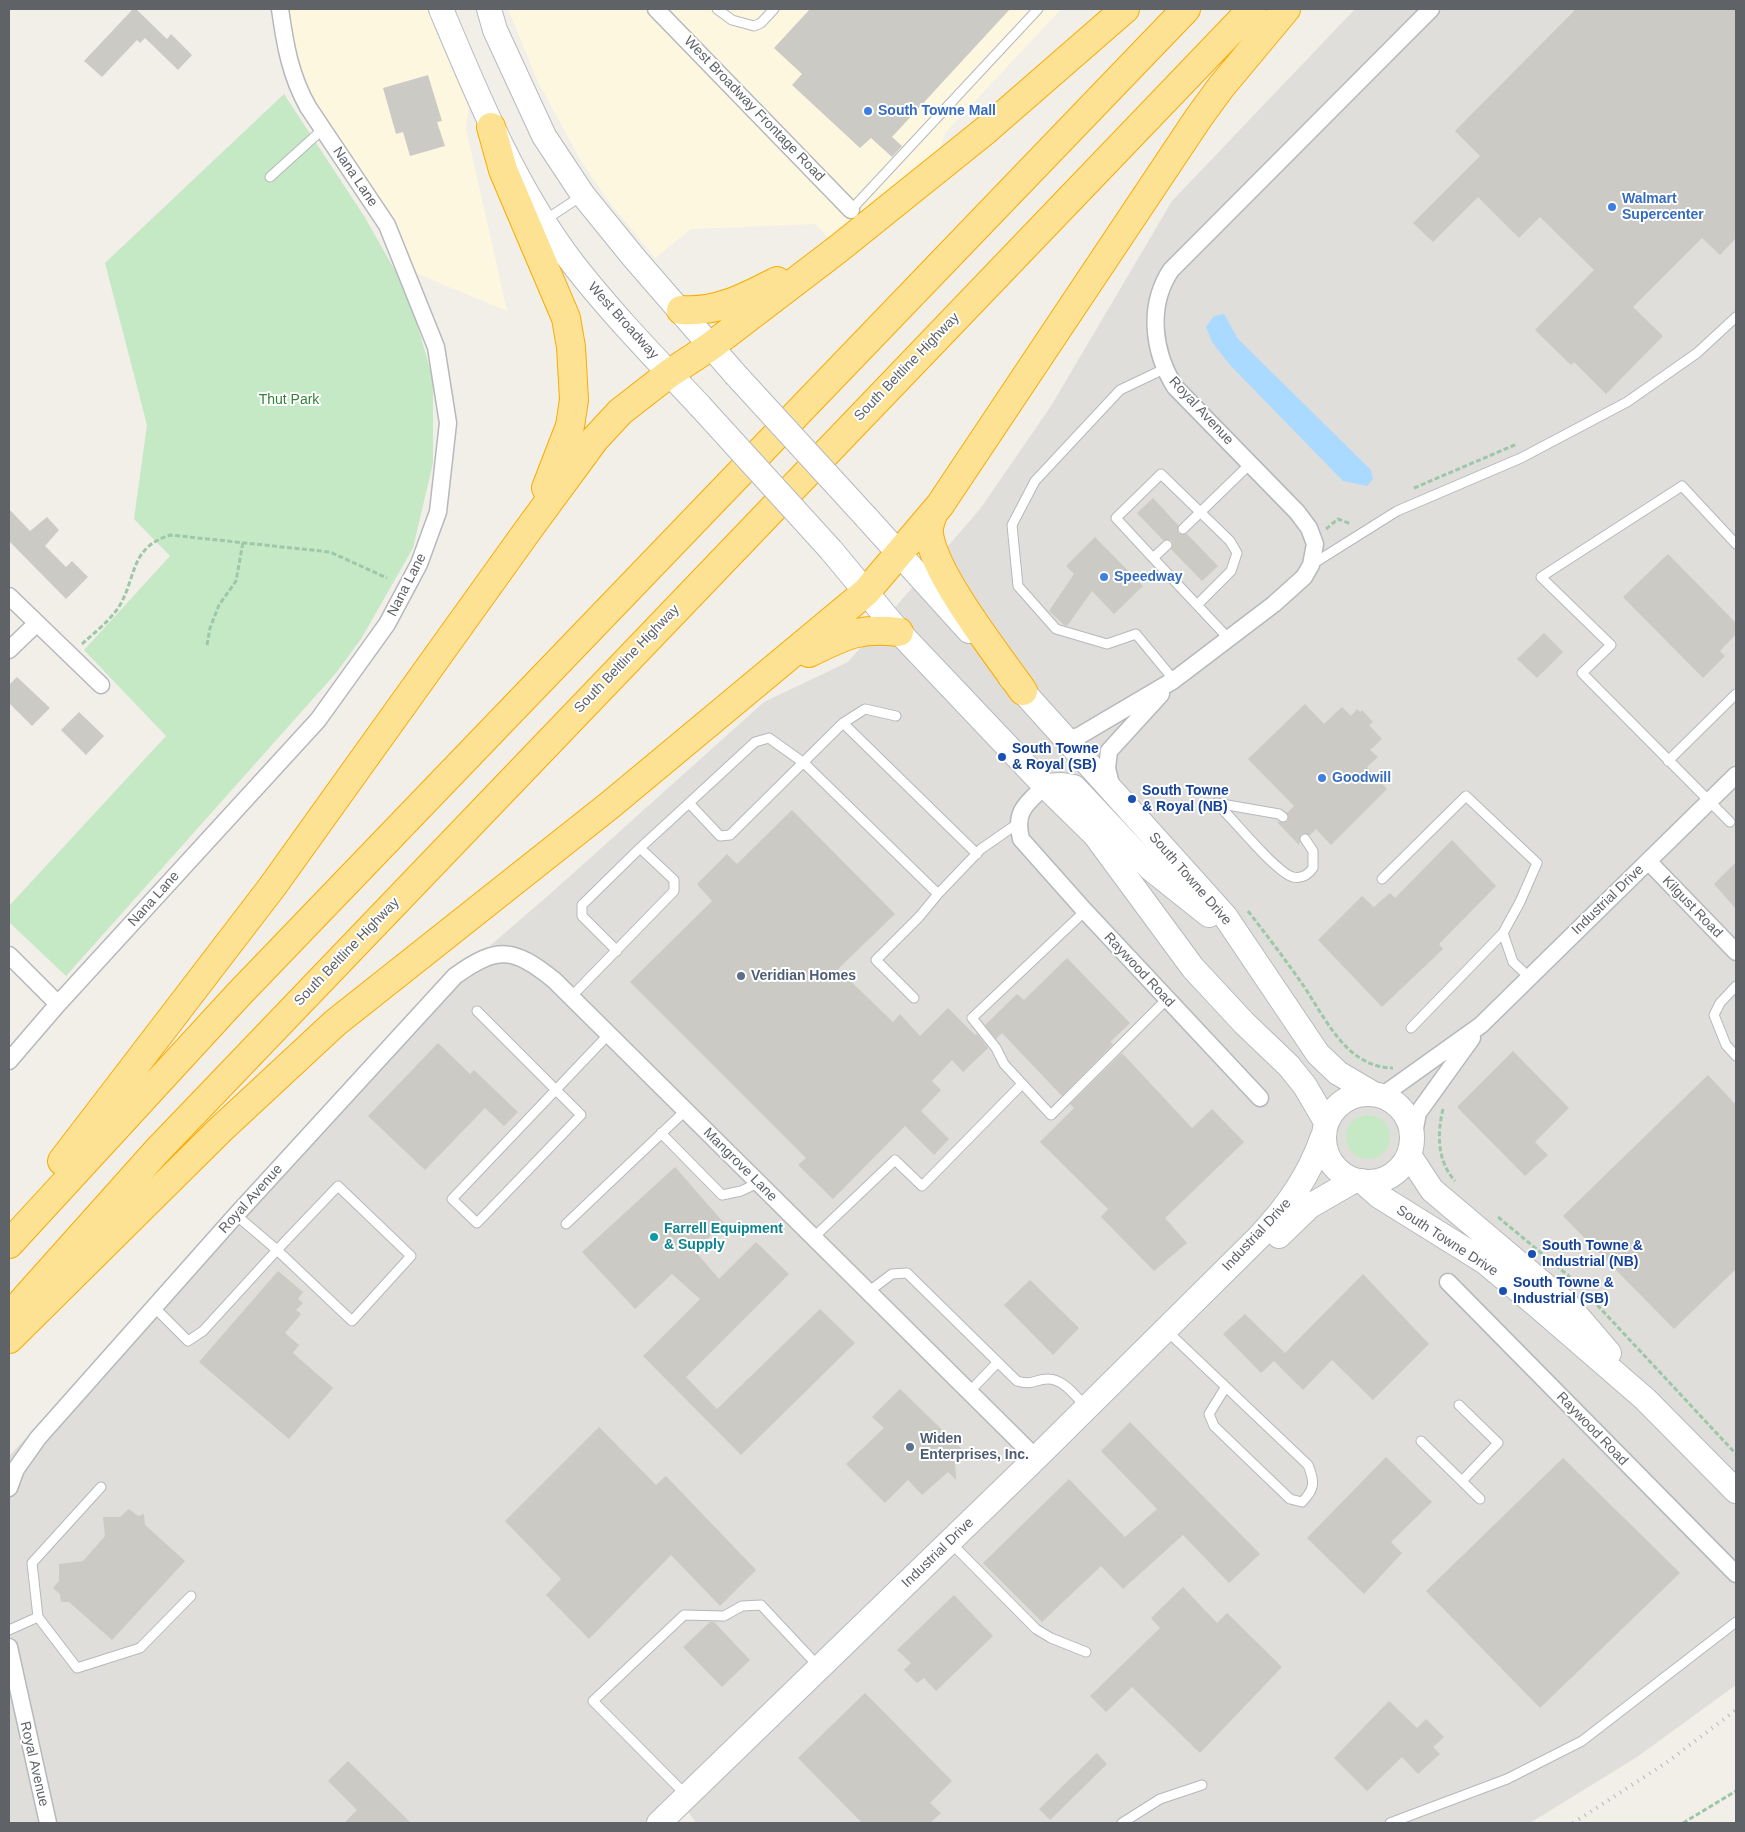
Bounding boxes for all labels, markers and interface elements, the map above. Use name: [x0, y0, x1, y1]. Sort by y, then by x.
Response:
street label: West Broadway Frontage Road: [680, 33, 828, 185]
place label: South Towne Mall: [878, 103, 996, 119]
marker: South Towne Mall: [862, 105, 874, 117]
street label: Nana Lane: [329, 144, 381, 210]
place label: Walmart Supercenter: [1622, 191, 1704, 223]
marker: Walmart Supercenter: [1606, 201, 1618, 213]
street label: West Broadway: [584, 279, 662, 363]
street label: South Beltline Highway: [851, 309, 963, 425]
street label: Royal Avenue: [1165, 373, 1237, 449]
park label: Thut Park: [259, 392, 319, 408]
street label: Nana Lane: [384, 551, 430, 619]
place label: Speedway: [1114, 569, 1182, 585]
marker: Speedway: [1098, 571, 1110, 583]
street label: South Beltline Highway: [571, 601, 683, 717]
place label: South Towne & Royal (SB): [1012, 741, 1099, 774]
marker: South Towne & Royal (SB): [996, 751, 1008, 763]
place label: Goodwill: [1332, 770, 1391, 786]
marker: Goodwill: [1316, 772, 1328, 784]
place label: South Towne & Royal (NB): [1142, 783, 1229, 816]
marker: South Towne & Royal (NB): [1126, 793, 1138, 805]
street label: South Towne Drive: [1145, 829, 1235, 929]
street label: Industrial Drive: [1569, 862, 1647, 938]
street label: Nana Lane: [125, 868, 183, 930]
street label: Kilgust Road: [1658, 873, 1726, 941]
street label: South Beltline Highway: [291, 894, 403, 1010]
street label: Raywood Road: [1100, 929, 1178, 1011]
place label: Veridian Homes: [751, 968, 856, 984]
marker: Veridian Homes: [735, 970, 747, 982]
street label: Mangrove Lane: [700, 1125, 780, 1205]
street label: Royal Avenue: [216, 1161, 286, 1237]
street label: Industrial Drive: [1219, 1195, 1295, 1275]
street label: South Towne Drive: [1393, 1202, 1501, 1280]
place label: Farrell Equipment & Supply: [664, 1221, 783, 1254]
marker: Farrell Equipment & Supply: [648, 1231, 660, 1243]
place label: South Towne & Industrial (NB): [1542, 1238, 1643, 1270]
marker: South Towne & Industrial (NB): [1526, 1248, 1538, 1260]
place label: South Towne & Industrial (SB): [1513, 1275, 1614, 1308]
marker: South Towne & Industrial (SB): [1497, 1285, 1509, 1297]
street label: Raywood Road: [1553, 1389, 1631, 1469]
place label: Widen Enterprises, Inc.: [920, 1431, 1029, 1464]
marker: Widen Enterprises, Inc.: [904, 1441, 916, 1453]
street label: Industrial Drive: [899, 1515, 977, 1591]
street label: Royal Avenue: [16, 1720, 52, 1808]

